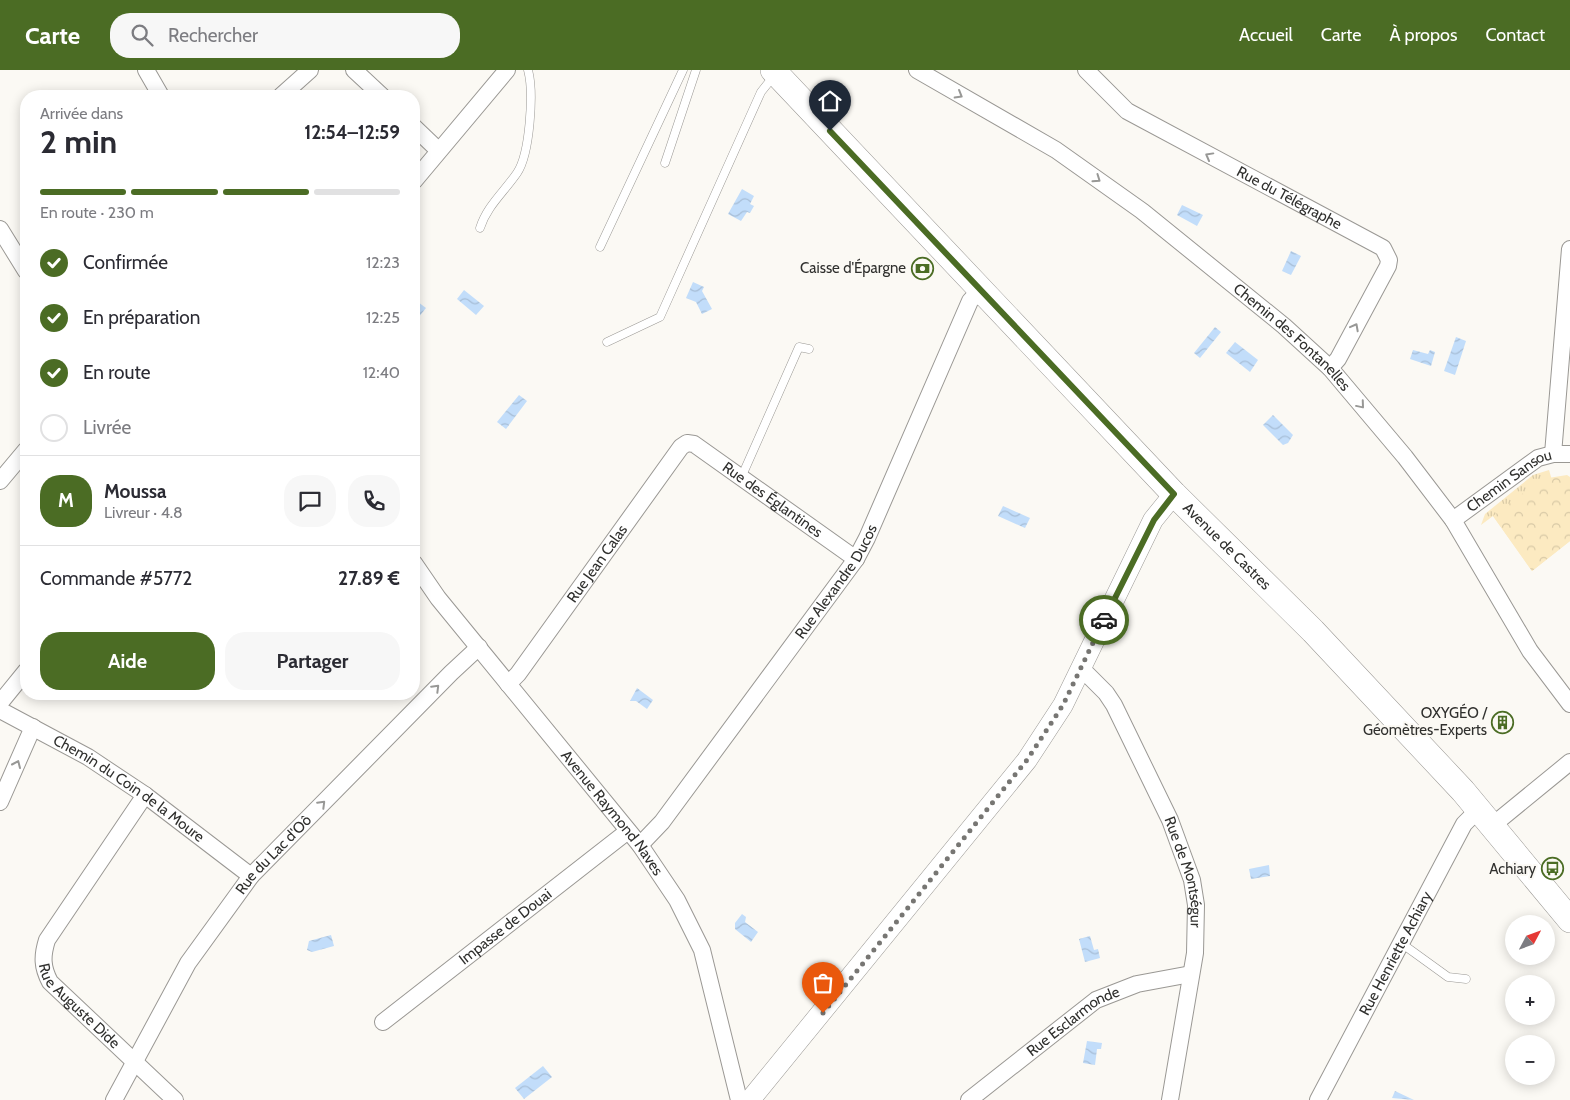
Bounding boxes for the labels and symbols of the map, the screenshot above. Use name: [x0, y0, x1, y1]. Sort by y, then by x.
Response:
pin: [809, 80, 851, 131]
one-way arrow: [953, 88, 962, 98]
one-way arrow: [1206, 152, 1215, 162]
street label: Rue du Télégraphe: [1234, 162, 1345, 233]
one-way arrow: [1091, 173, 1101, 182]
bank icon: Caisse d'Épargne: [910, 256, 934, 280]
place label: Caisse d'Épargne: [800, 258, 906, 277]
street label: Chemin des Fontanelles: [1230, 280, 1354, 394]
one-way arrow: [1349, 323, 1359, 332]
one-way arrow: [1355, 400, 1364, 409]
street label: Chemin Sansou: [1463, 446, 1554, 516]
street label: Rue des Églantines: [719, 458, 826, 541]
street label: Avenue de Castres: [1179, 499, 1275, 594]
street label: Rue Jean Calas: [563, 521, 631, 606]
street label: Rue Alexandre Ducos: [791, 522, 881, 642]
courier: [1079, 595, 1129, 645]
one-way arrow: [431, 685, 440, 694]
place label: OXYGÉO / Géomètres-Experts: [1363, 703, 1488, 739]
building icon: OXYGÉO / Géomètres-Experts: [1491, 710, 1515, 734]
street label: Chemin du Coin de la Moure: [50, 731, 208, 846]
street label: Avenue Raymond Naves: [557, 747, 667, 879]
one-way arrow: [10, 760, 21, 769]
one-way arrow: [317, 800, 326, 809]
street label: Rue du Lac d'Oô: [232, 811, 315, 898]
street label: Rue de Montségur: [1160, 814, 1205, 928]
bus stop icon: Achiary: [1540, 857, 1564, 881]
place label: Achiary: [1489, 860, 1536, 878]
street label: Impasse de Douai: [455, 885, 555, 968]
street label: Rue Henriette Achiary: [1355, 888, 1436, 1018]
north arrow: [1505, 915, 1555, 965]
street label: Rue Auguste Dide: [35, 961, 124, 1052]
pin: [802, 962, 844, 1013]
street label: Rue Esclarmonde: [1023, 983, 1122, 1060]

